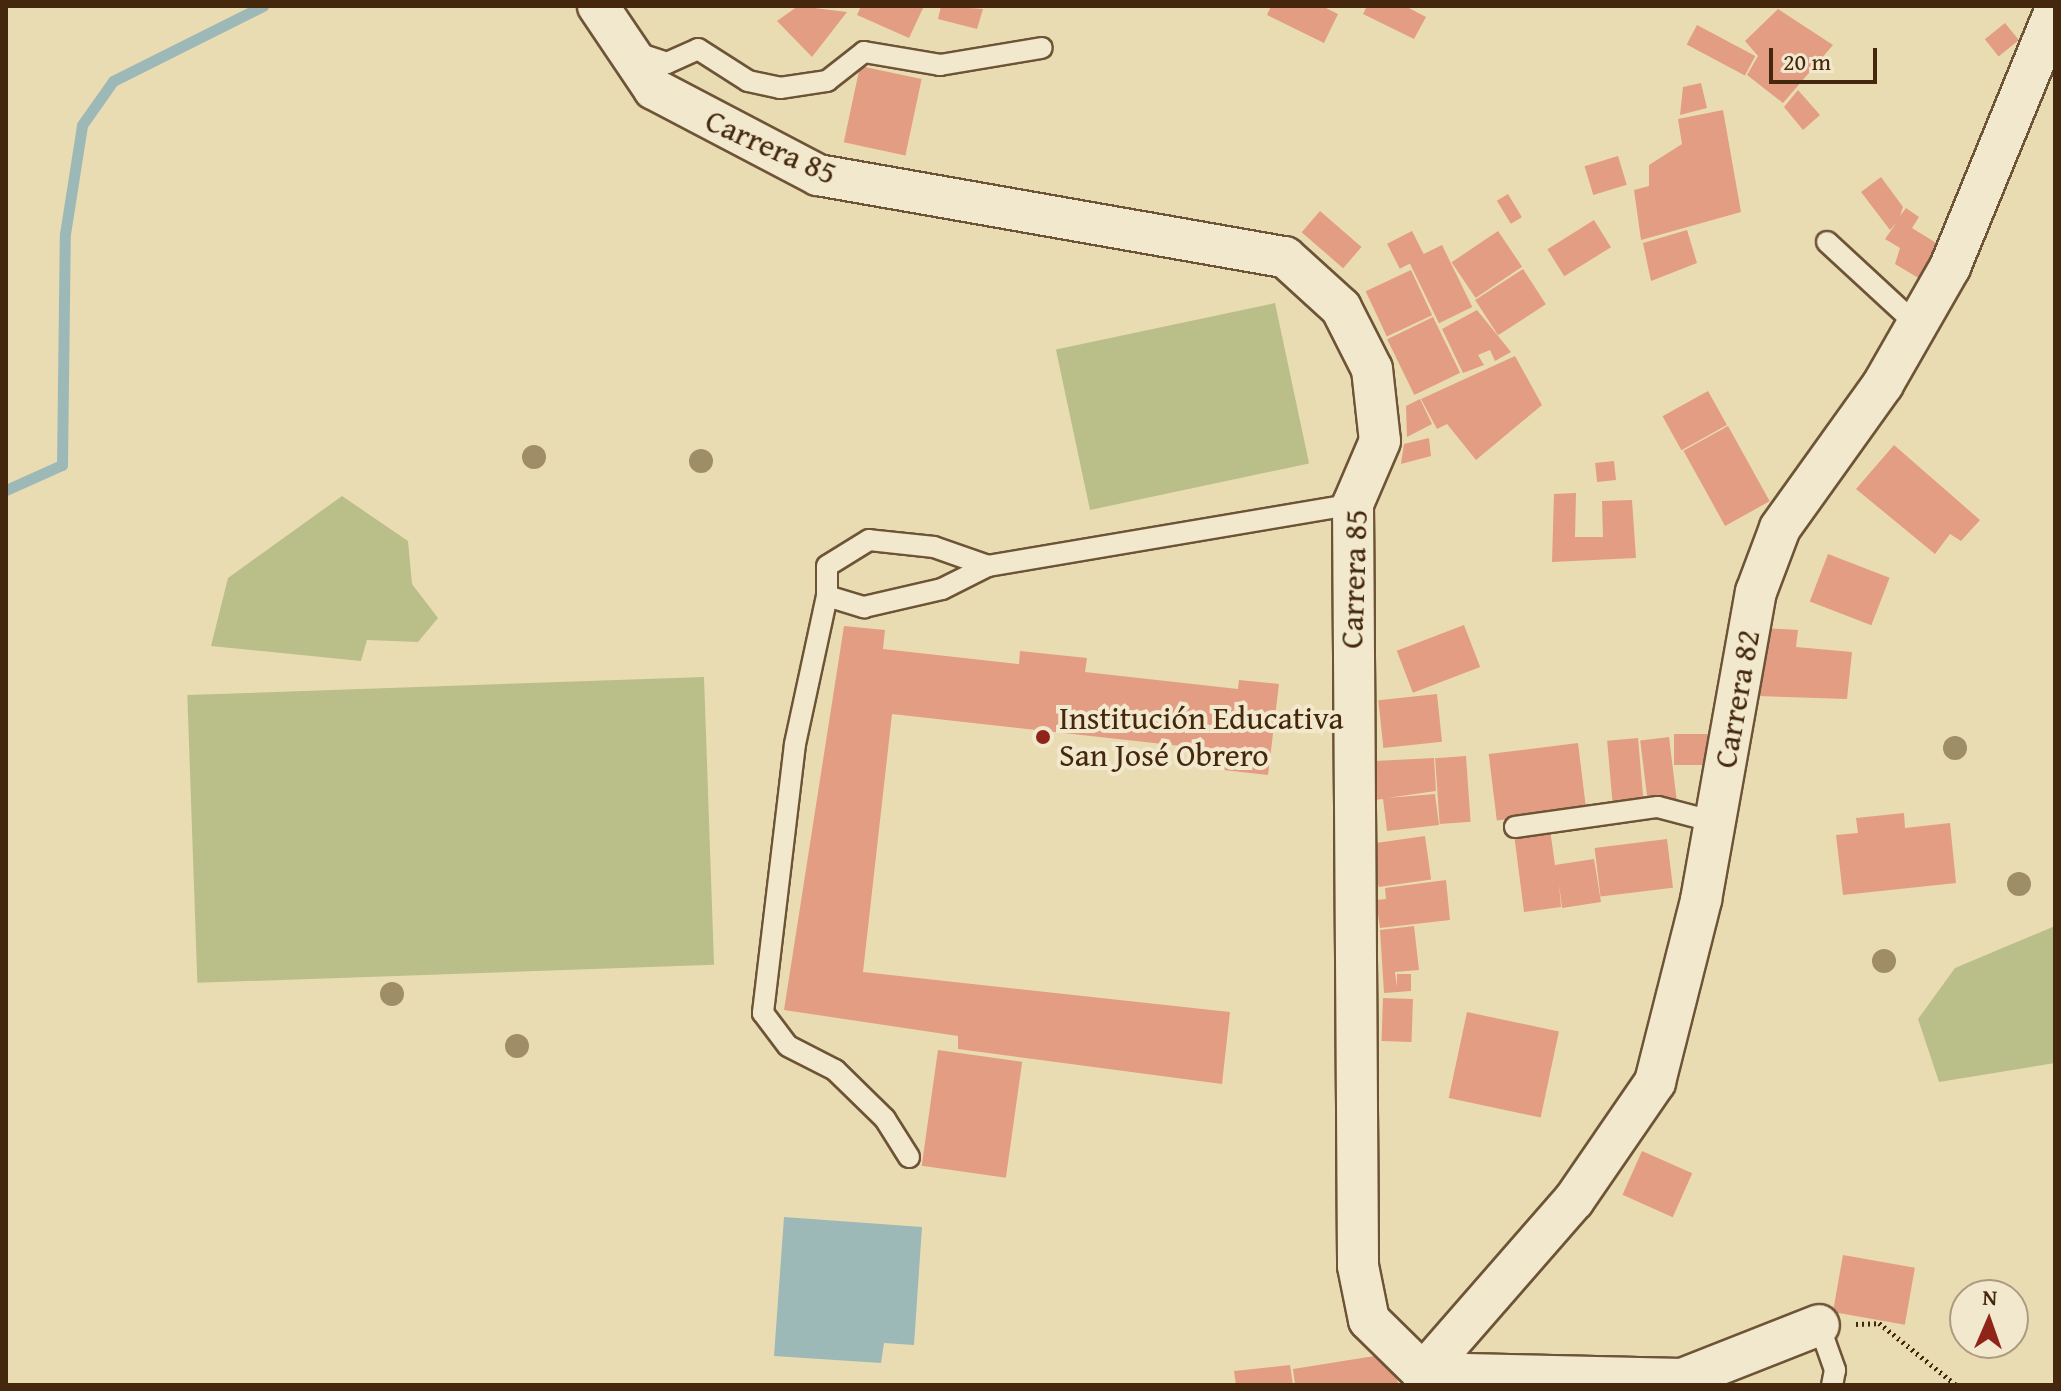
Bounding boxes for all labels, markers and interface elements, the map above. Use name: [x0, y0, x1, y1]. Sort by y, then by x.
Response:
scale bar: [1773, 32, 1881, 82]
text: 20 m: [1783, 44, 1831, 79]
street label: Carrera 85: [700, 101, 842, 193]
street label: Carrera 85: [1332, 509, 1376, 649]
street label: Carrera 82: [1706, 627, 1768, 771]
place label: Institución Educativa San José Obrero: [1059, 700, 1344, 775]
marker: Institución Educativa San José Obrero: [1034, 728, 1052, 746]
north arrow: [1949, 1279, 2029, 1359]
text: N: [1982, 1281, 1998, 1313]

